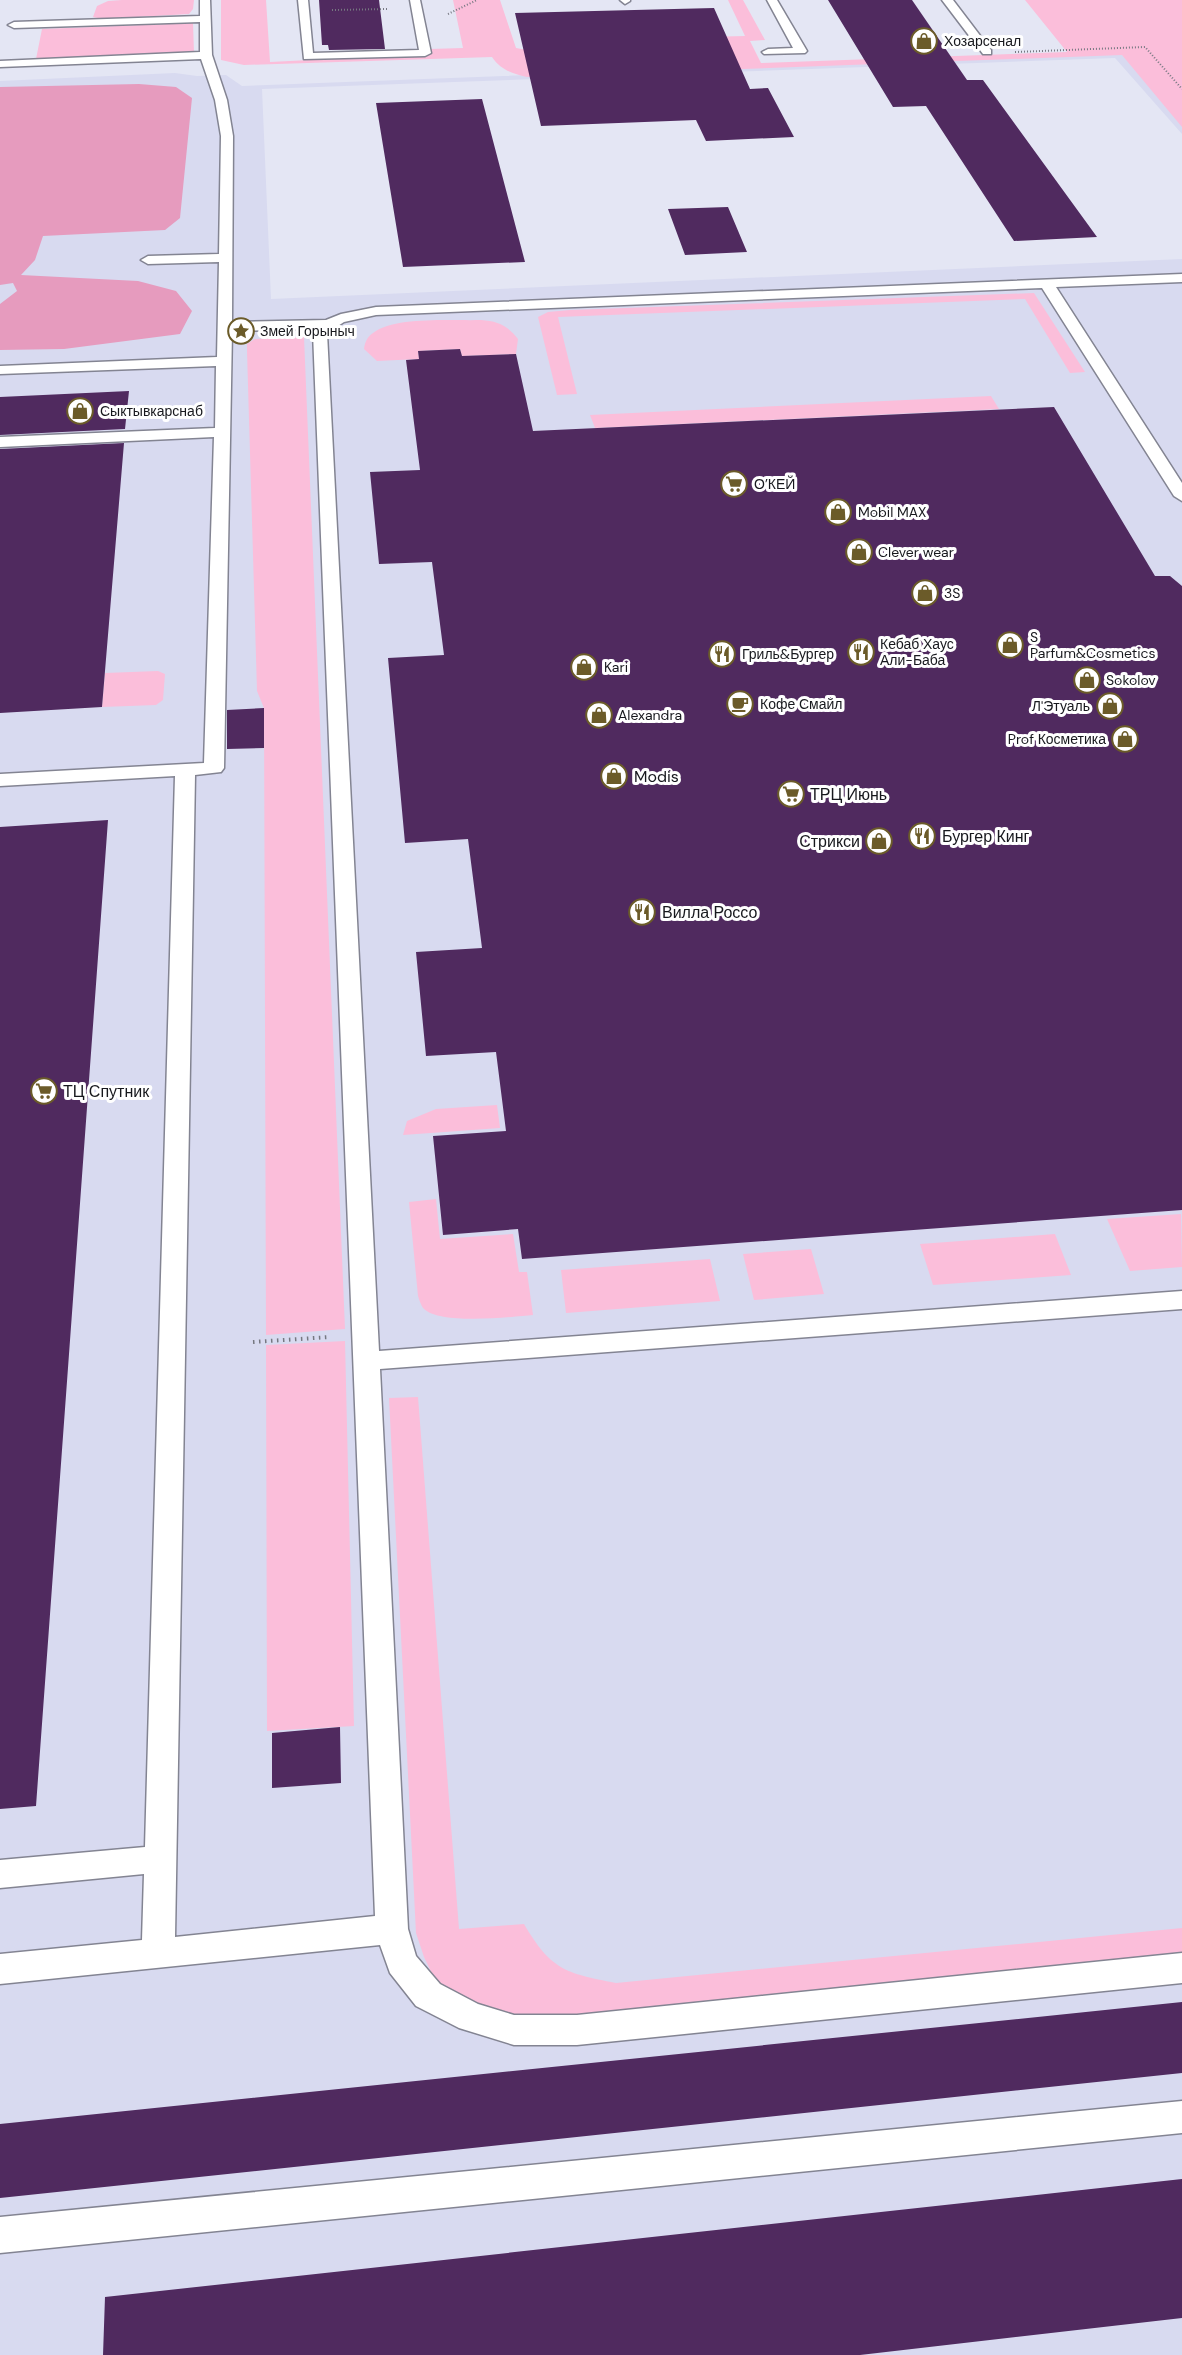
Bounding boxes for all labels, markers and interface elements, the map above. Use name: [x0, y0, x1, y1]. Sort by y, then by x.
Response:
shop icon: Хозарсенал: [909, 26, 939, 56]
place label: Хозарсенал: [944, 32, 1021, 50]
place icon: Змей Горыныч: [226, 316, 256, 346]
place label: Змей Горыныч: [260, 322, 355, 340]
shop icon: Сыктывкарснаб: [65, 396, 95, 426]
place label: Сыктывкарснаб: [100, 402, 203, 420]
supermarket icon: О’КЕЙ: [719, 469, 749, 499]
place label: О’КЕЙ: [754, 475, 795, 493]
shop icon: Mobil MAX: [823, 497, 853, 527]
place label: Mobil MAX: [858, 503, 927, 521]
shop icon: Clever wear: [844, 537, 874, 567]
place label: Clever wear: [878, 543, 954, 561]
shop icon: 3S: [910, 578, 940, 608]
place label: 3S: [944, 584, 960, 602]
place label: S Parfum&Cosmetics: [1030, 628, 1156, 662]
shop icon: S Parfum&Cosmetics: [995, 630, 1025, 660]
place label: Кебаб Хаус Али-Баба: [880, 635, 954, 669]
restaurant icon: Кебаб Хаус Али-Баба: [846, 637, 876, 667]
restaurant icon: Гриль&Бургер: [707, 639, 737, 669]
place label: Гриль&Бургер: [742, 645, 834, 663]
shop icon: Kari: [569, 652, 599, 682]
place label: Kari: [604, 658, 628, 676]
shop icon: Sokolov: [1072, 665, 1102, 695]
place label: Sokolov: [1106, 671, 1156, 689]
cafe icon: Кофе Смайл: [725, 689, 755, 719]
shop icon: Л'Этуаль: [1095, 691, 1125, 721]
place label: Кофе Смайл: [760, 695, 842, 713]
place label: Л'Этуаль: [1032, 697, 1090, 715]
shop icon: Alexandra: [584, 700, 614, 730]
place label: Alexandra: [618, 706, 682, 724]
shop icon: Prof Косметика: [1110, 724, 1140, 754]
place label: Prof Косметика: [1008, 730, 1106, 748]
shop icon: Modis: [599, 761, 629, 791]
place label: Modis: [634, 766, 679, 787]
supermarket icon: ТРЦ Июнь: [776, 779, 806, 809]
place label: ТРЦ Июнь: [810, 784, 887, 805]
restaurant icon: Бургер Кинг: [907, 821, 937, 851]
shop icon: Стрикси: [864, 826, 894, 856]
place label: Бургер Кинг: [942, 826, 1029, 847]
place label: Стрикси: [799, 831, 860, 852]
restaurant icon: Вилла Россо: [627, 897, 657, 927]
place label: Вилла Россо: [662, 902, 757, 923]
supermarket icon: ТЦ Спутник: [29, 1076, 59, 1106]
place label: ТЦ Спутник: [63, 1081, 150, 1102]

